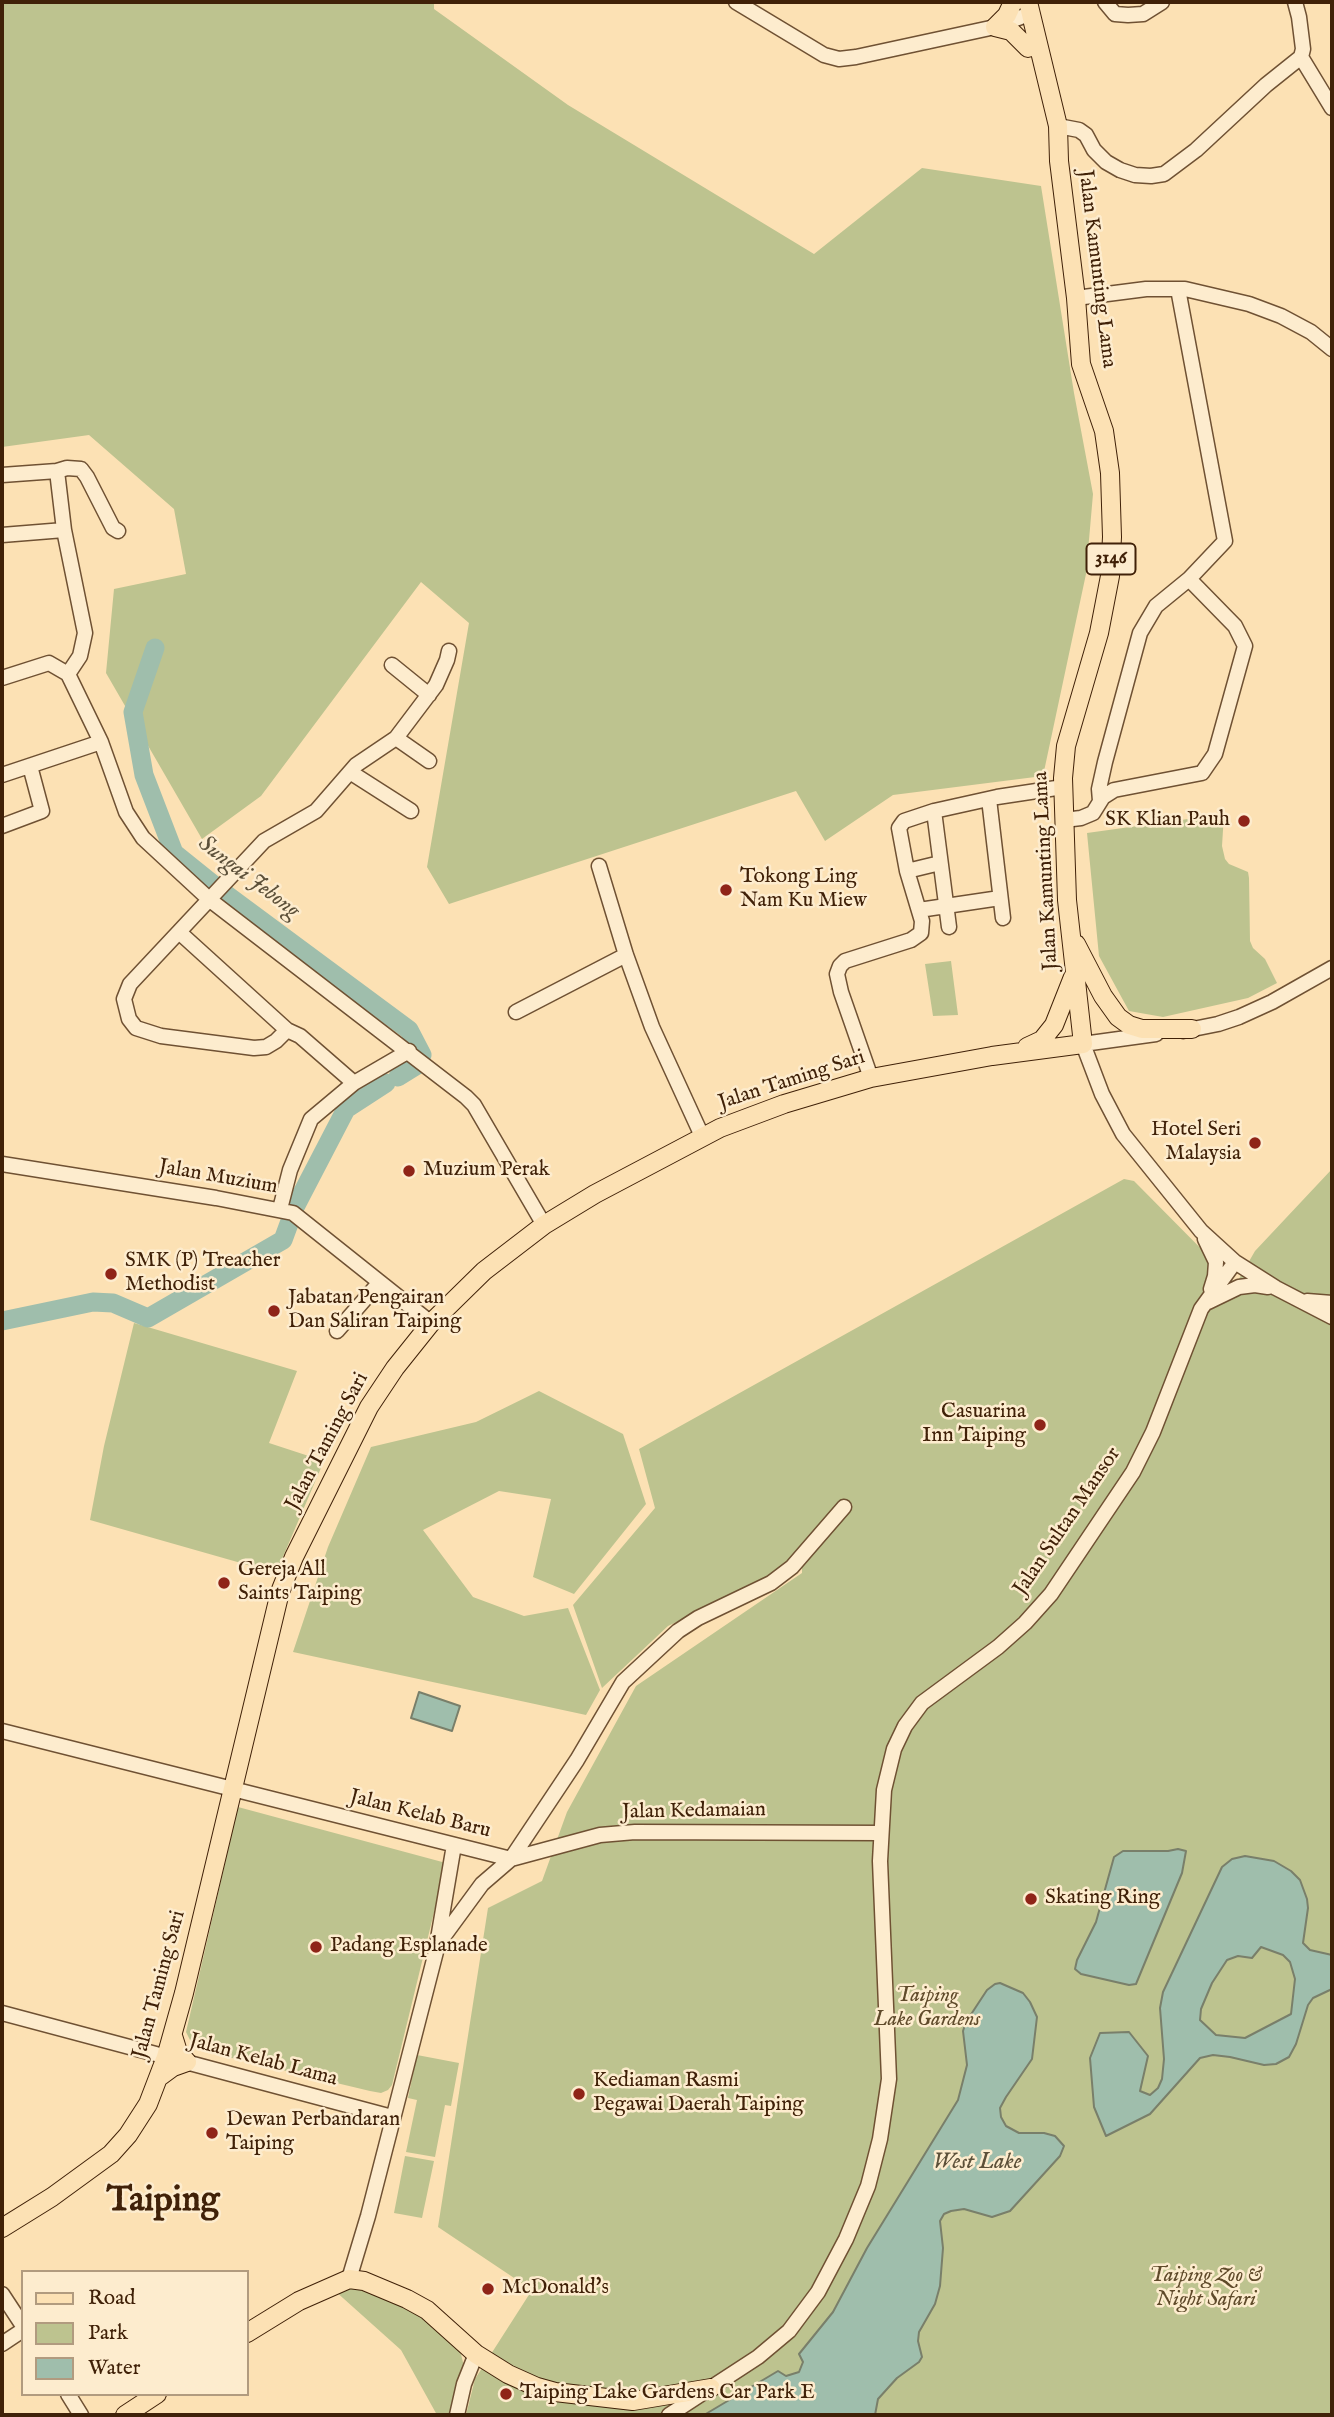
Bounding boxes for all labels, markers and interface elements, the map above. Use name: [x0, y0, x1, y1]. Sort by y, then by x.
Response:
street label: Jalan Kamunting Lama: [1071, 169, 1121, 369]
road number: 3146: [1086, 544, 1136, 574]
street label: Jalan Kamunting Lama: [1029, 771, 1065, 971]
place label: SK Klian Pauh: [1105, 808, 1230, 834]
marker: SK Klian Pauh: [1236, 813, 1252, 829]
water label: Sungai Jebong: [192, 831, 304, 925]
place label: Tokong Ling Nam Ku Miew: [740, 865, 867, 915]
marker: Tokong Ling Nam Ku Miew: [718, 882, 734, 898]
street label: Jalan Taming Sari: [716, 1045, 868, 1117]
place label: Hotel Seri Malaysia: [1151, 1118, 1241, 1168]
marker: Hotel Seri Malaysia: [1247, 1135, 1263, 1151]
street label: Jalan Muzium: [157, 1155, 279, 1201]
place label: Muzium Perak: [423, 1158, 550, 1184]
marker: Muzium Perak: [401, 1163, 417, 1179]
place label: SMK (P) Treacher Methodist: [125, 1249, 280, 1299]
marker: SMK (P) Treacher Methodist: [103, 1266, 119, 1282]
place label: Jabatan Pengairan Dan Saliran Taiping: [288, 1286, 461, 1336]
marker: Jabatan Pengairan Dan Saliran Taiping: [266, 1303, 282, 1319]
street label: Jalan Taming Sari: [281, 1369, 375, 1515]
place label: Casuarina Inn Taiping: [922, 1400, 1026, 1450]
marker: Casuarina Inn Taiping: [1032, 1417, 1048, 1433]
street label: Jalan Sultan Mansor: [1009, 1443, 1127, 1601]
place label: Gereja All Saints Taiping: [238, 1558, 362, 1608]
marker: Gereja All Saints Taiping: [216, 1575, 232, 1591]
street label: Jalan Kelab Baru: [347, 1785, 493, 1845]
street label: Jalan Kedamaian: [622, 1798, 766, 1826]
place label: Skating Ring: [1045, 1886, 1160, 1912]
marker: Skating Ring: [1023, 1891, 1039, 1907]
street label: Jalan Taming Sari: [128, 1908, 192, 2062]
place label: Padang Esplanade: [330, 1934, 488, 1960]
marker: Padang Esplanade: [308, 1939, 324, 1955]
park label: Taiping Lake Gardens: [874, 1984, 980, 2034]
street label: Jalan Kelab Lama: [186, 2029, 340, 2093]
place label: Kediaman Rasmi Pegawai Daerah Taiping: [593, 2069, 804, 2119]
marker: Kediaman Rasmi Pegawai Daerah Taiping: [571, 2086, 587, 2102]
place label: Dewan Perbandaran Taiping: [226, 2108, 400, 2158]
marker: Dewan Perbandaran Taiping: [204, 2125, 220, 2141]
water label: West Lake: [933, 2149, 1021, 2177]
district label: Taiping: [106, 2182, 220, 2224]
park label: Taiping Zoo & Night Safari: [1150, 2264, 1262, 2314]
legend: [21, 2270, 248, 2396]
place label: McDonald's: [502, 2276, 609, 2302]
marker: McDonald's: [480, 2281, 496, 2297]
text: Road: [88, 2285, 135, 2312]
text: Park: [88, 2320, 128, 2347]
text: Water: [88, 2355, 140, 2382]
place label: Taiping Lake Gardens Car Park E: [520, 2381, 815, 2407]
marker: Taiping Lake Gardens Car Park E: [498, 2386, 514, 2402]

